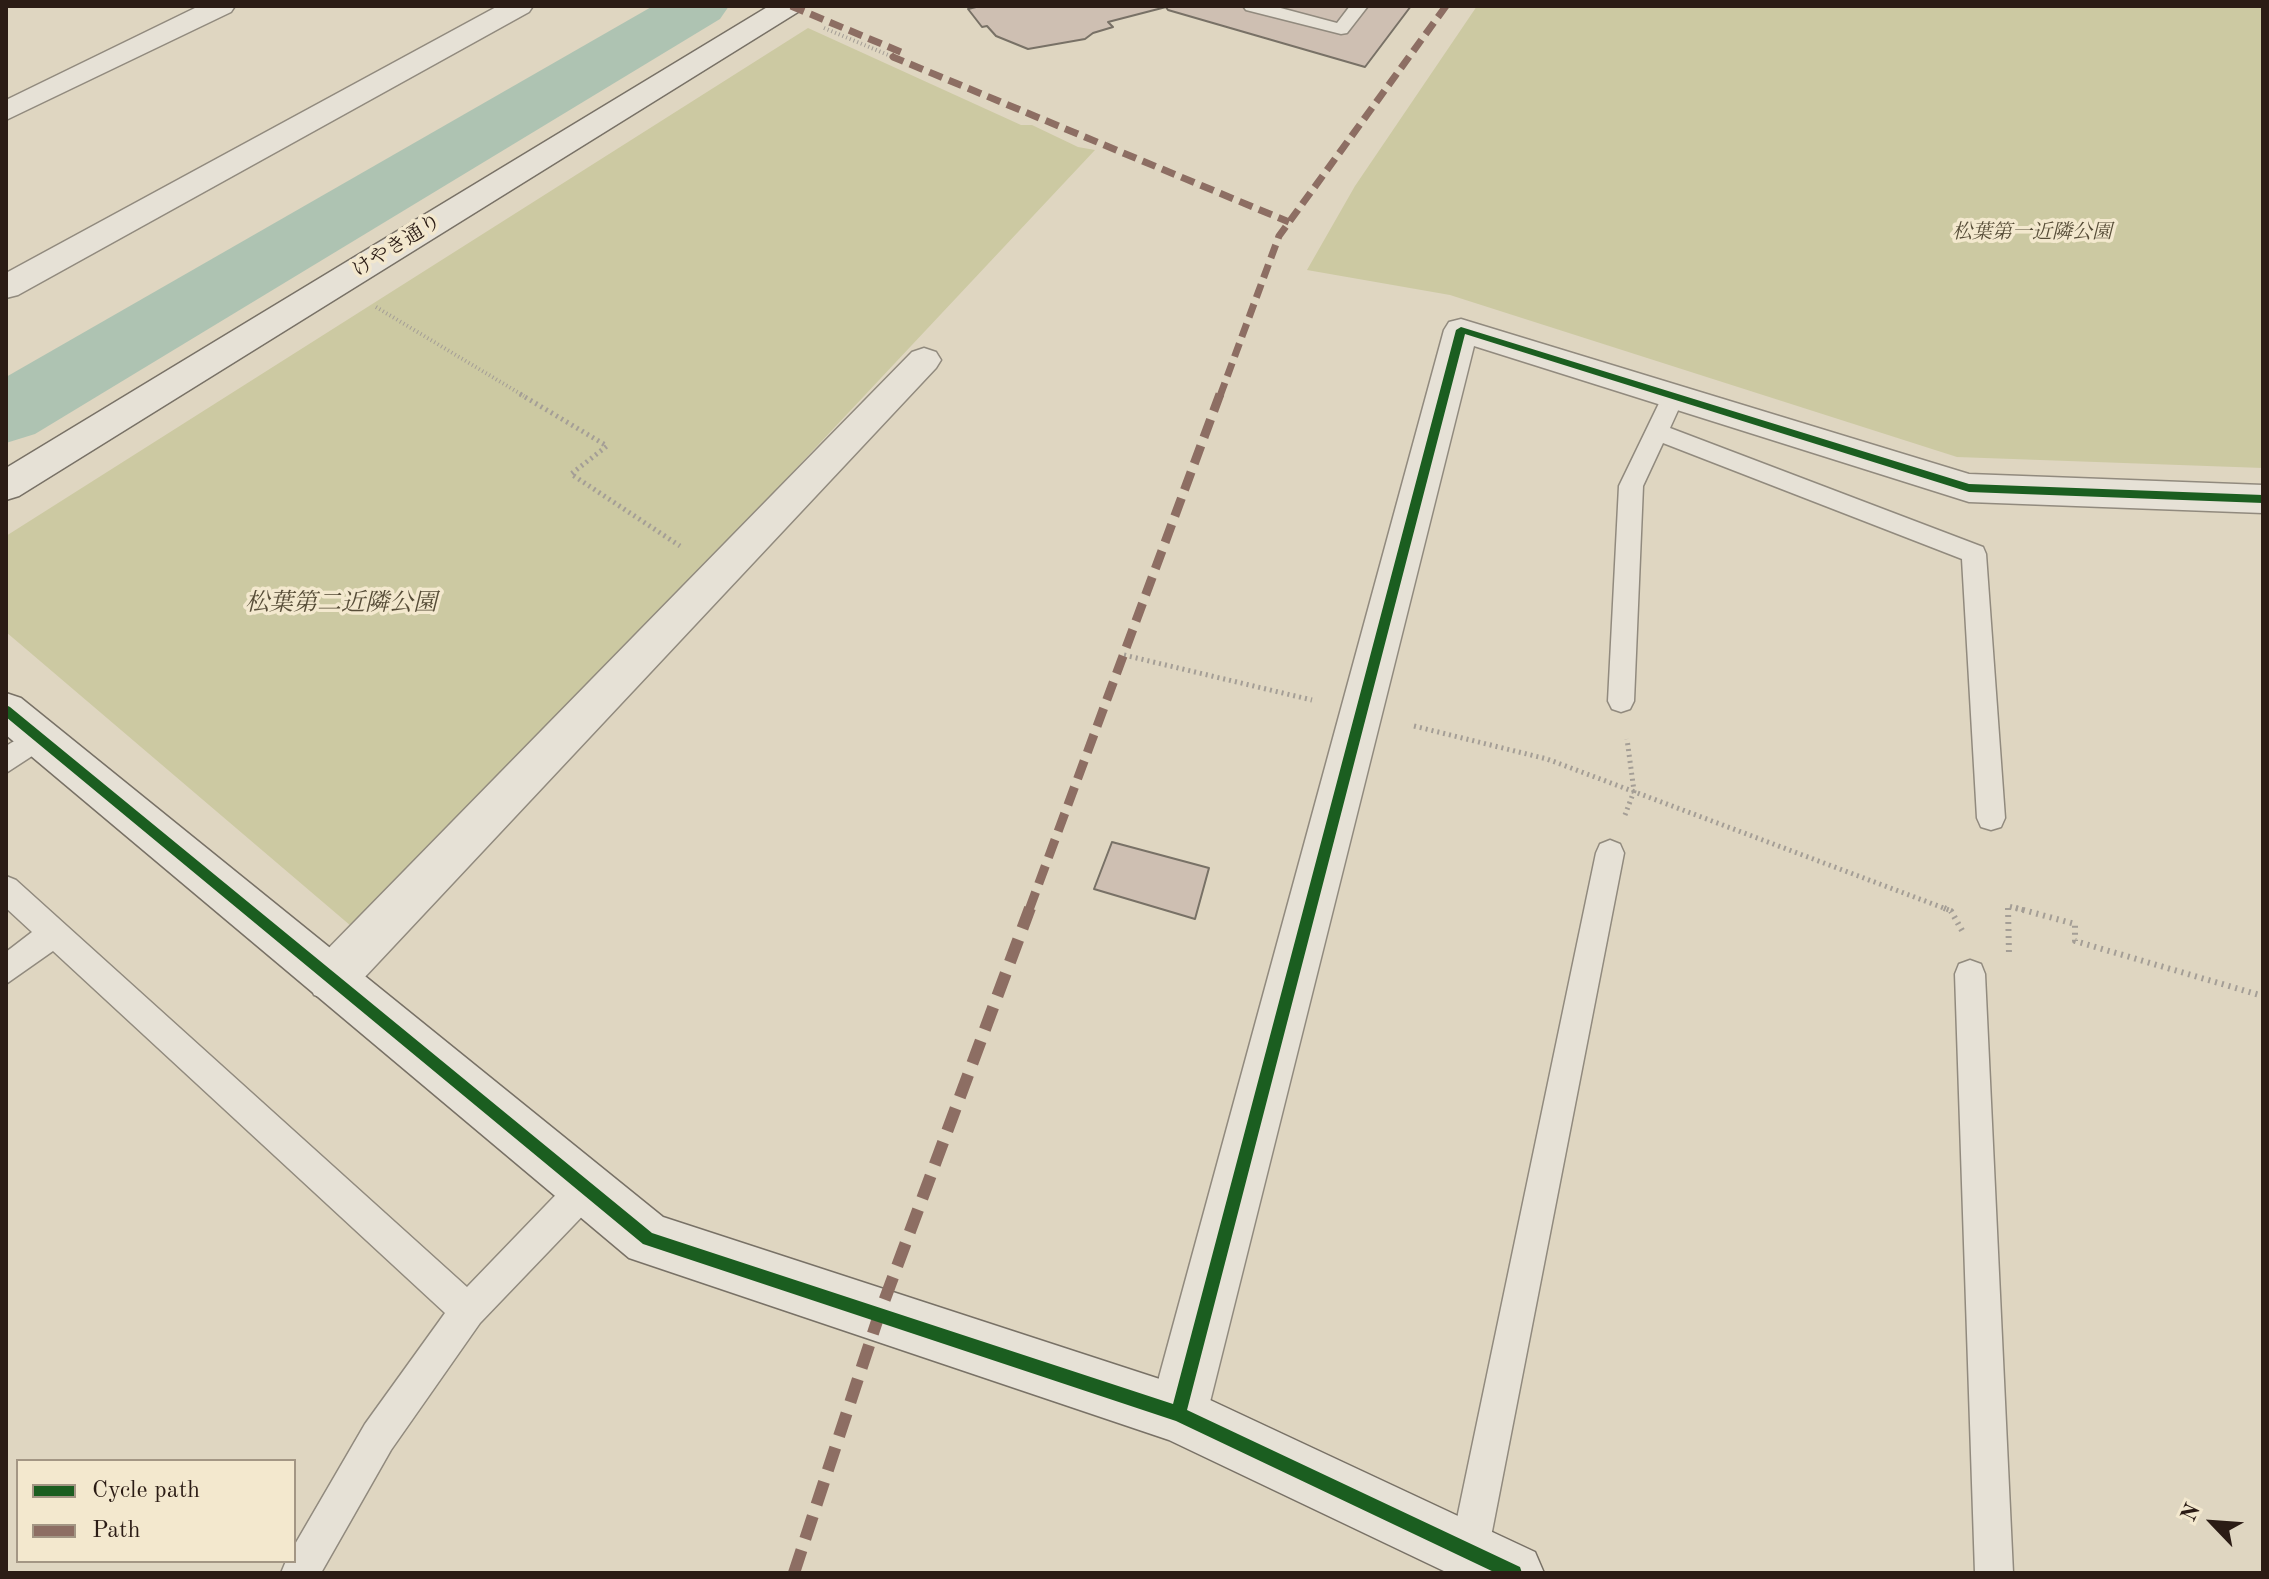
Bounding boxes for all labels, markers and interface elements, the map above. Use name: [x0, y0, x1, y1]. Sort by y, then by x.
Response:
street label: けやき通り: [348, 209, 446, 283]
park label: 松葉第一近隣公園: [1952, 221, 2112, 245]
park label: 松葉第二近隣公園: [245, 590, 437, 618]
legend: [16, 1459, 296, 1563]
text: Cycle path: [92, 1479, 200, 1503]
north arrow: [2173, 1483, 2253, 1563]
text: N: [2178, 1501, 2205, 1525]
text: Path: [92, 1519, 141, 1543]

